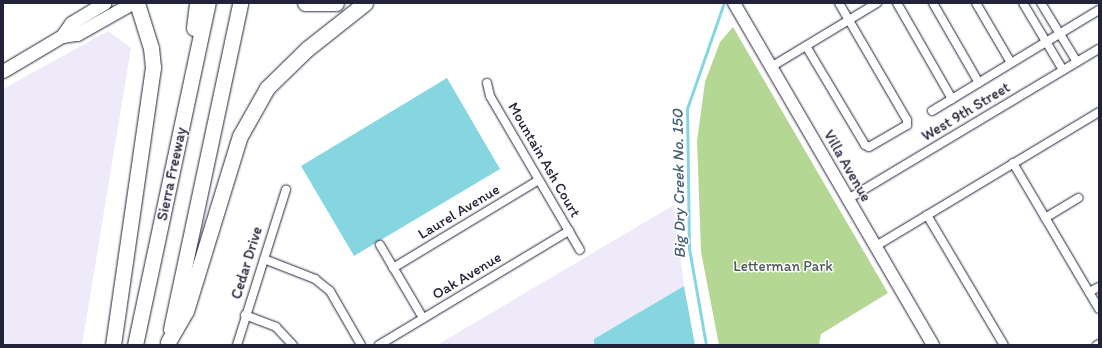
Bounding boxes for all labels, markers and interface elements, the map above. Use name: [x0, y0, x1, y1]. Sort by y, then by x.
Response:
street label: West 9th Street: [919, 79, 1013, 145]
street label: Mountain Ash Court: [504, 99, 584, 221]
water label: Big Dry Creek No. 150: [668, 109, 690, 259]
street label: Sierra Freeway: [153, 126, 191, 222]
street label: Villa Avenue: [819, 127, 875, 205]
street label: Laurel Avenue: [415, 181, 503, 243]
street label: Cedar Drive: [227, 224, 267, 302]
street label: Oak Avenue: [430, 249, 504, 303]
park label: Letterman Park: [733, 258, 833, 276]

